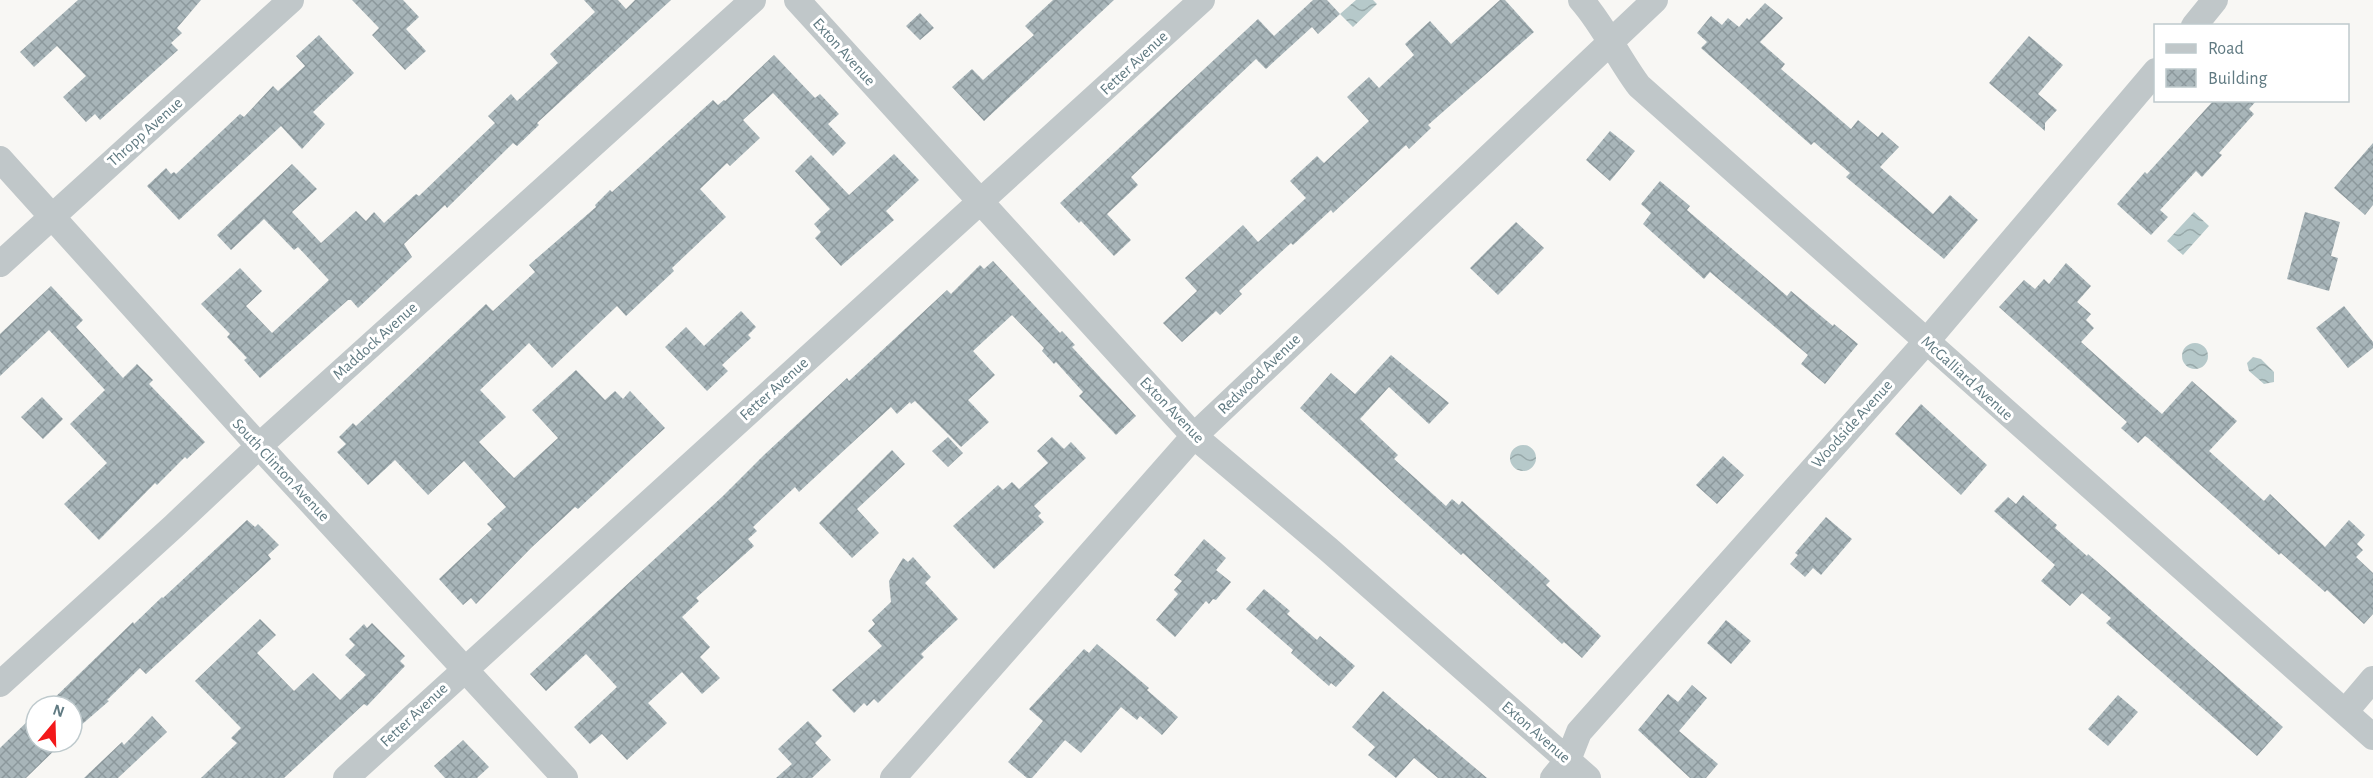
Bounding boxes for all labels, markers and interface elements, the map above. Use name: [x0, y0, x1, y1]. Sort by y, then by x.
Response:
street label: Exton Avenue: [810, 15, 878, 89]
legend: [2154, 24, 2349, 102]
street label: Fetter Avenue: [1097, 28, 1171, 98]
text: Road: [2208, 40, 2244, 58]
text: Building: [2208, 70, 2268, 88]
street label: Thropp Avenue: [105, 94, 185, 170]
street label: Maddock Avenue: [330, 299, 420, 383]
street label: Redwood Avenue: [1215, 331, 1303, 417]
street label: McGalliard Avenue: [1918, 333, 2016, 423]
street label: Fetter Avenue: [737, 354, 811, 424]
street label: Exton Avenue: [1137, 374, 1207, 446]
street label: Woodside Avenue: [1808, 377, 1896, 471]
street label: South Clinton Avenue: [230, 416, 332, 524]
street label: Fetter Avenue: [377, 680, 451, 750]
north arrow: [24, 694, 84, 754]
street label: Exton Avenue: [1499, 698, 1573, 766]
text: N: [51, 701, 66, 720]

